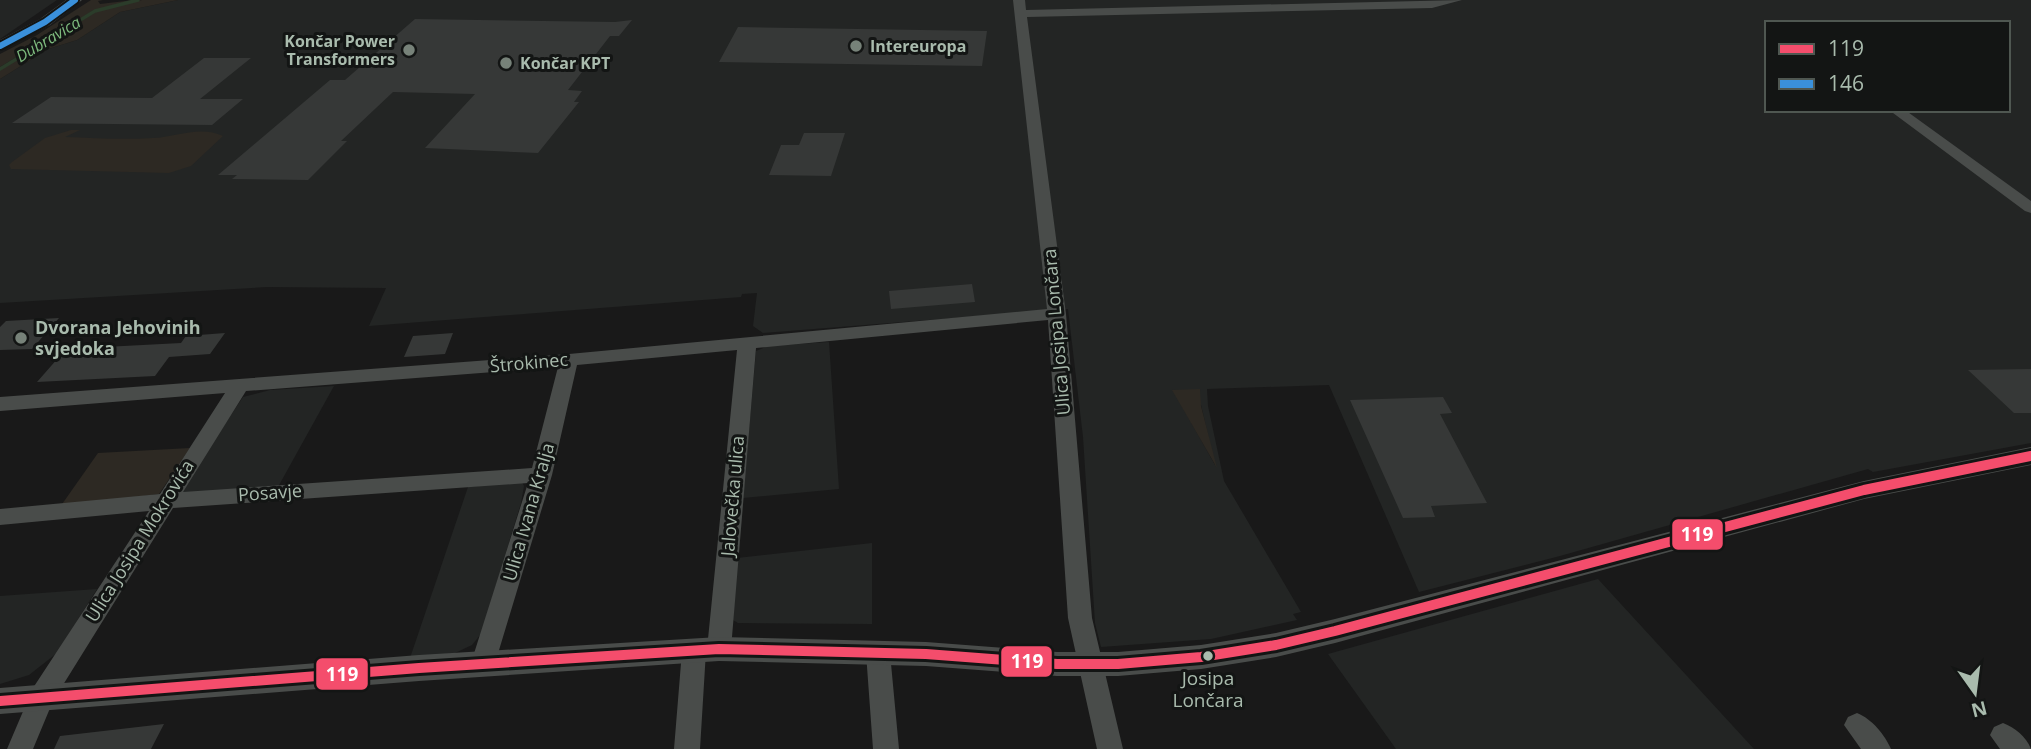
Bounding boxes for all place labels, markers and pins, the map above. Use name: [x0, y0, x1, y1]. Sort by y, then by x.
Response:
place label: Končar Power Transformers: [284, 30, 395, 70]
place label: Intereuropa: [870, 35, 966, 57]
marker: Intereuropa: [848, 38, 864, 54]
marker: Končar Power Transformers: [401, 42, 417, 58]
place label: Končar KPT: [520, 52, 610, 74]
marker: Končar KPT: [498, 55, 514, 71]
place label: Dvorana Jehovinih svjedoka: [35, 315, 201, 360]
marker: Dvorana Jehovinih svjedoka: [13, 330, 29, 346]
marker: Josipa Lončara: [1201, 649, 1215, 663]
place label: Josipa Lončara: [1173, 665, 1243, 713]

